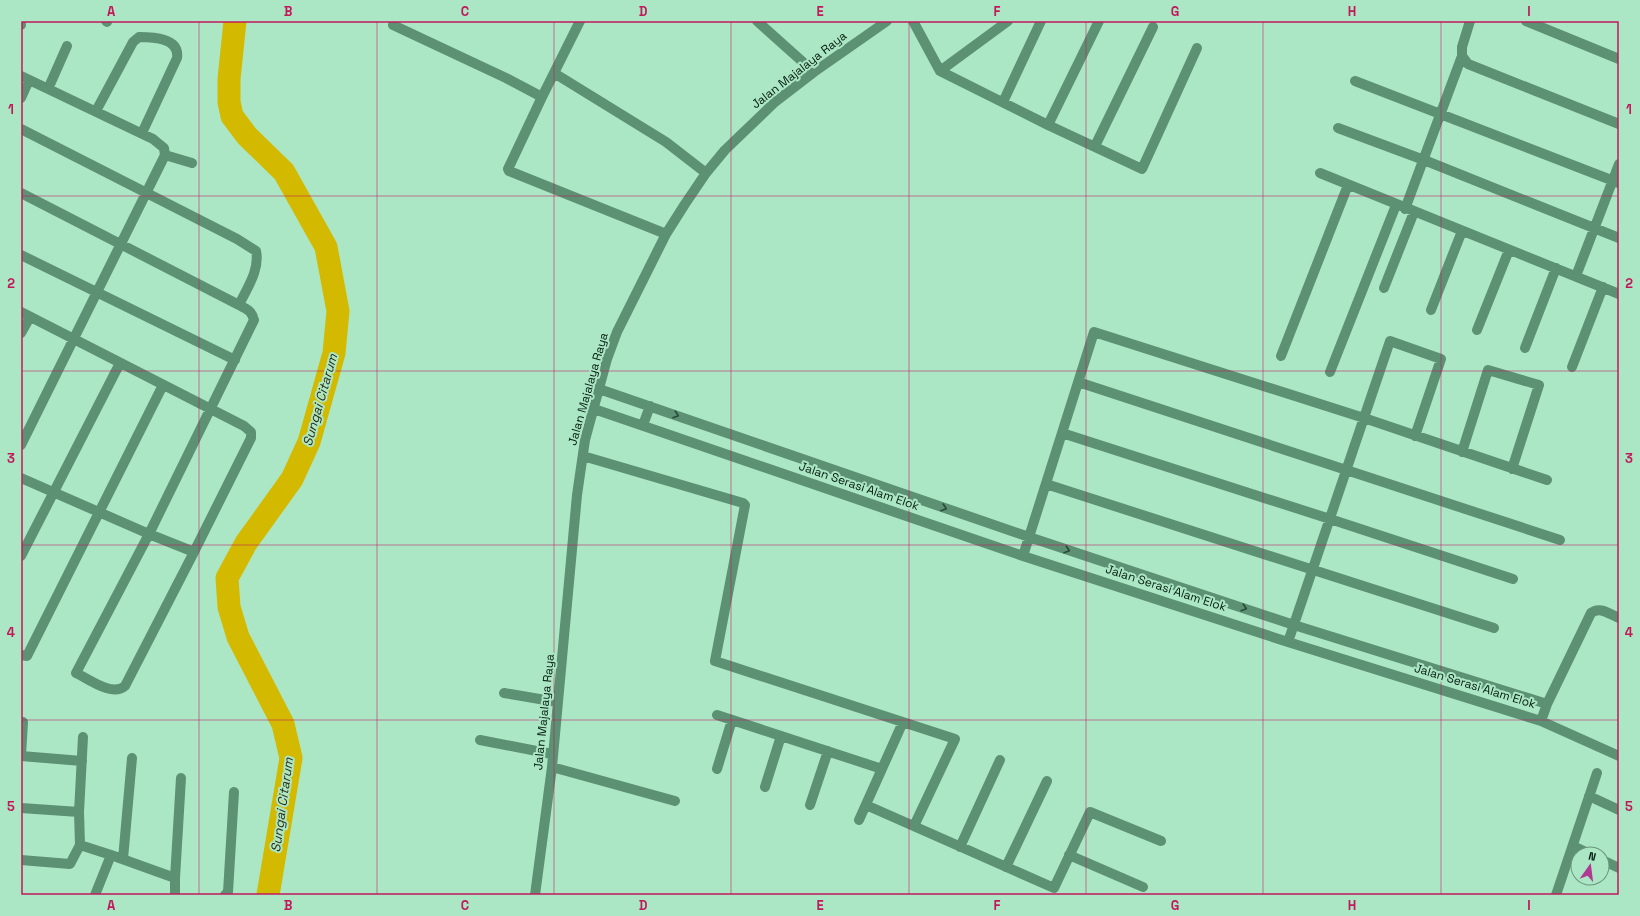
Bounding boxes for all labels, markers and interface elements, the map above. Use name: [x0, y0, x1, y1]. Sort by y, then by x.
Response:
text: A: [107, 3, 116, 20]
text: B: [284, 3, 293, 20]
text: C: [461, 3, 469, 20]
text: D: [639, 3, 648, 20]
text: E: [816, 3, 824, 20]
text: F: [994, 3, 1001, 20]
text: G: [1171, 3, 1179, 20]
text: H: [1348, 3, 1356, 20]
text: I: [1527, 3, 1531, 20]
street label: Jalan Majalaya Raya: [748, 28, 850, 112]
text: 1: [8, 101, 14, 118]
text: 1: [1626, 101, 1632, 118]
text: 2: [7, 275, 15, 292]
text: 2: [1625, 275, 1633, 292]
street label: Jalan Majalaya Raya: [564, 331, 612, 447]
water label: Sungai Citarum: [299, 351, 342, 448]
one-way arrow: [672, 410, 679, 418]
text: 3: [7, 450, 15, 467]
text: 3: [1625, 450, 1633, 467]
street label: Jalan Serasi Alam Elok: [797, 458, 922, 514]
one-way arrow: [941, 503, 948, 511]
one-way arrow: [1064, 545, 1071, 554]
street label: Jalan Serasi Alam Elok: [1104, 561, 1229, 615]
one-way arrow: [1240, 604, 1247, 612]
text: 4: [7, 624, 15, 641]
text: 4: [1625, 624, 1633, 641]
street label: Jalan Majalaya Raya: [530, 653, 558, 771]
street label: Jalan Serasi Alam Elok: [1412, 660, 1538, 712]
water label: Sungai Citarum: [267, 756, 297, 853]
text: 5: [7, 798, 15, 815]
text: 5: [1625, 798, 1633, 815]
north arrow: [1570, 846, 1610, 886]
text: N: [1587, 849, 1598, 864]
text: A: [107, 897, 116, 914]
text: B: [284, 897, 293, 914]
text: C: [461, 897, 469, 914]
text: D: [639, 897, 648, 914]
text: E: [816, 897, 824, 914]
text: F: [994, 897, 1001, 914]
text: G: [1171, 897, 1179, 914]
text: H: [1348, 897, 1356, 914]
text: I: [1527, 897, 1531, 914]

